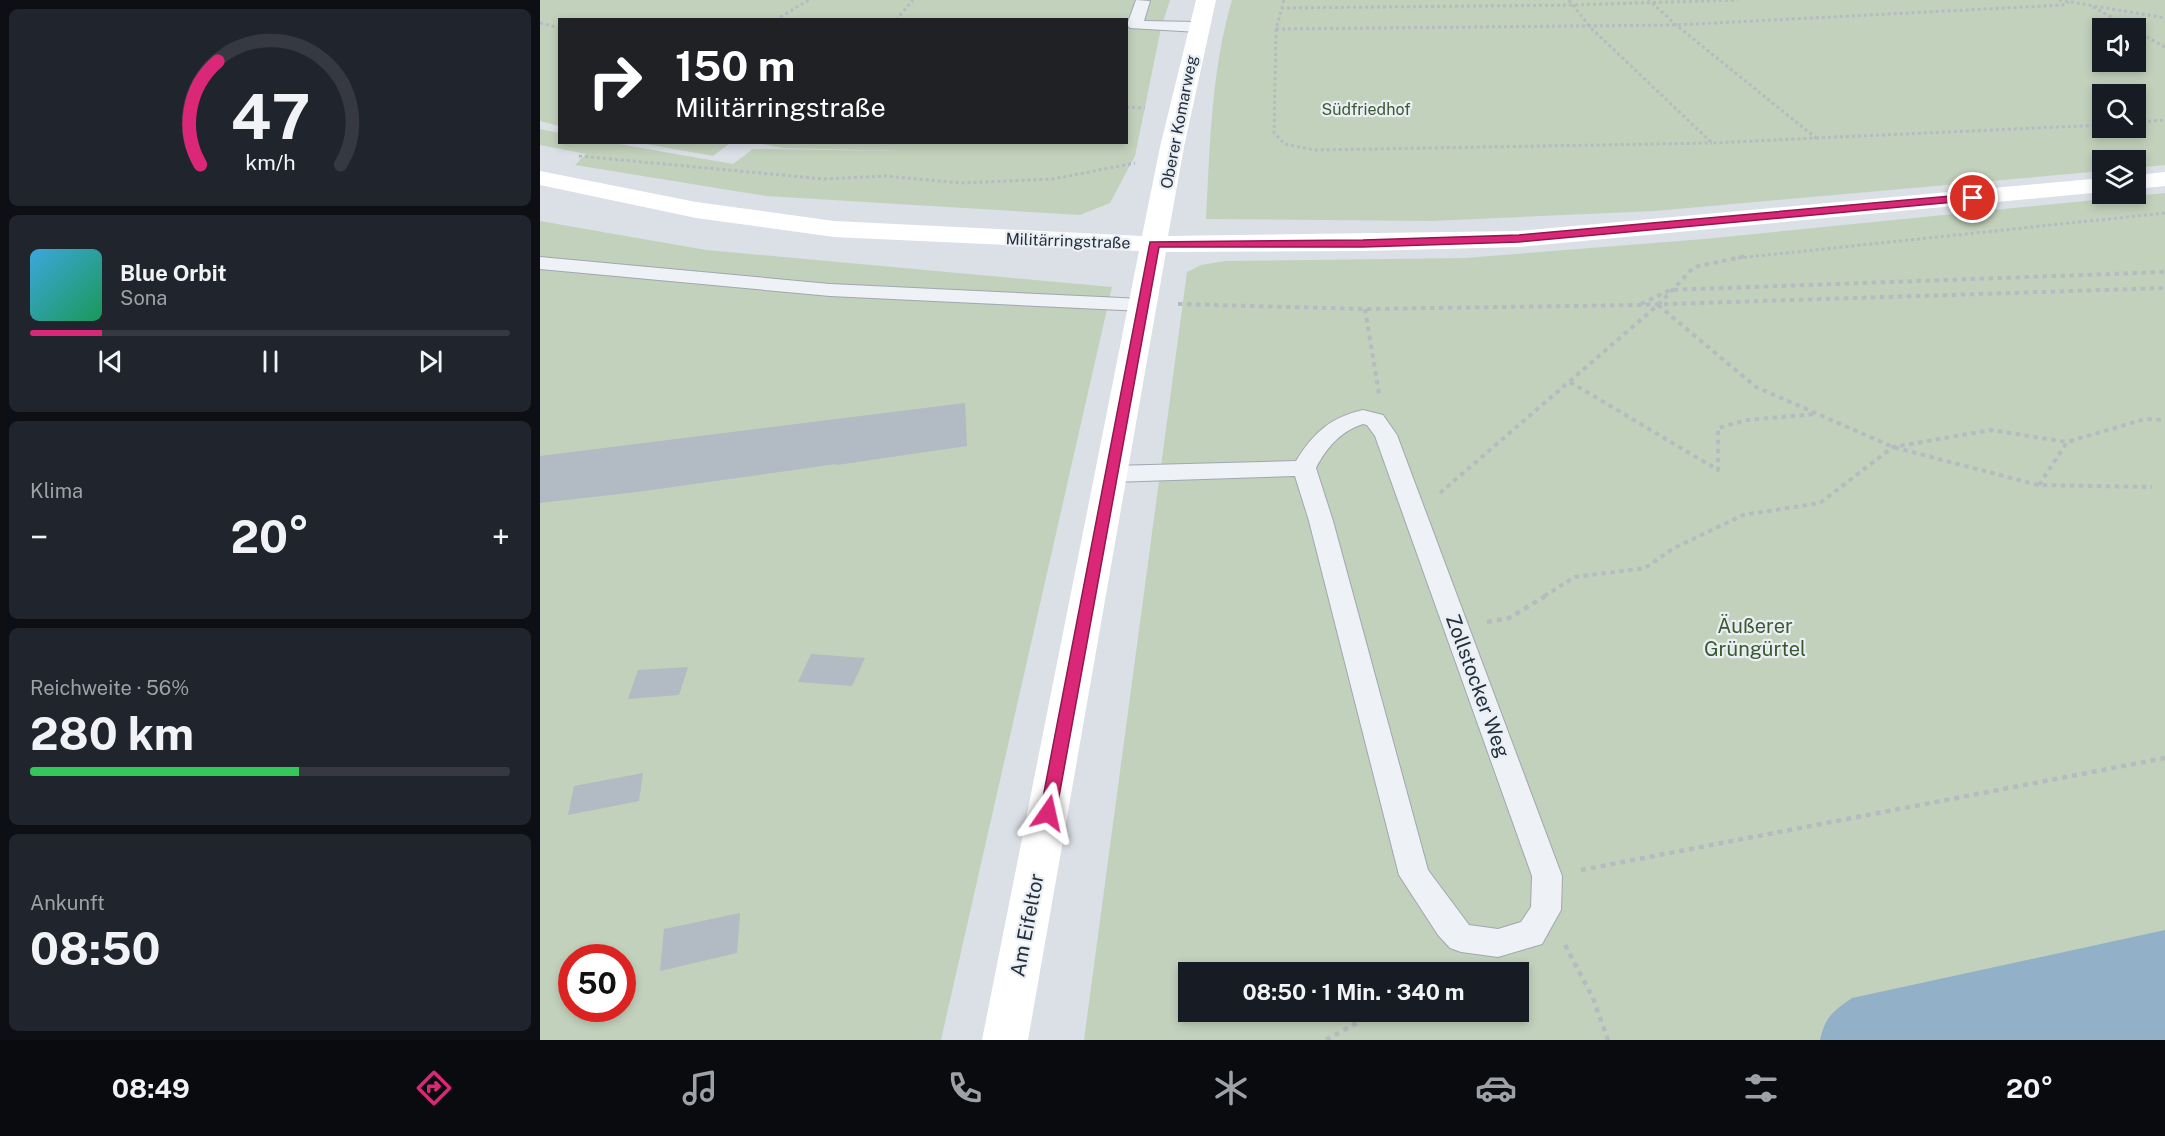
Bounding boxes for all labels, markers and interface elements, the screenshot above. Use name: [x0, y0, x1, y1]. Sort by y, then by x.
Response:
map controls: [2092, 18, 2146, 204]
button: sound: [2092, 18, 2146, 72]
text: 150 m: [675, 41, 795, 90]
icon: right: [576, 42, 654, 120]
street label: Oberer Komarweg: [1157, 54, 1201, 190]
text: 47: [230, 80, 310, 153]
button: search: [2092, 84, 2146, 138]
text: Militärringstraße: [675, 91, 886, 123]
park label: Südfriedhof: [1321, 100, 1411, 119]
text: km/h: [245, 150, 295, 175]
button: layers: [2092, 150, 2146, 204]
pin: [1947, 172, 1998, 223]
icon: arrive: [1956, 181, 1989, 214]
street label: Militärringstraße: [1005, 229, 1131, 253]
text: Blue Orbit: [120, 260, 227, 286]
text: Sona: [120, 286, 167, 310]
icon: previous: [94, 345, 127, 378]
icon: pause: [254, 345, 287, 378]
icon: next: [414, 345, 447, 378]
text: Klima: [30, 479, 83, 503]
text: 20°: [231, 510, 309, 563]
text: −: [30, 518, 48, 556]
text: +: [492, 518, 510, 556]
street label: Zollstocker Weg: [1441, 611, 1515, 761]
park label: Äußerer Grüngürtel: [1704, 614, 1806, 661]
text: Reichweite · 56%: [30, 676, 189, 700]
text: 280 km: [30, 707, 194, 760]
position arrow: [1016, 781, 1080, 845]
street label: Am Eifeltor: [1005, 871, 1049, 979]
text: Ankunft: [30, 891, 105, 915]
text: 08:50: [30, 922, 161, 975]
speed limit sign: 50: [558, 944, 636, 1022]
text: 08:50 · 1 Min. · 340 m: [1242, 979, 1465, 1005]
icon: directions: [413, 1067, 455, 1109]
icon: music: [679, 1067, 721, 1109]
icon: phone: [944, 1067, 986, 1109]
icon: climate: [1210, 1067, 1252, 1109]
icon: car: [1475, 1067, 1517, 1109]
icon: filters: [1740, 1067, 1782, 1109]
text: 08:49: [112, 1072, 190, 1104]
text: 20°: [2006, 1072, 2053, 1104]

